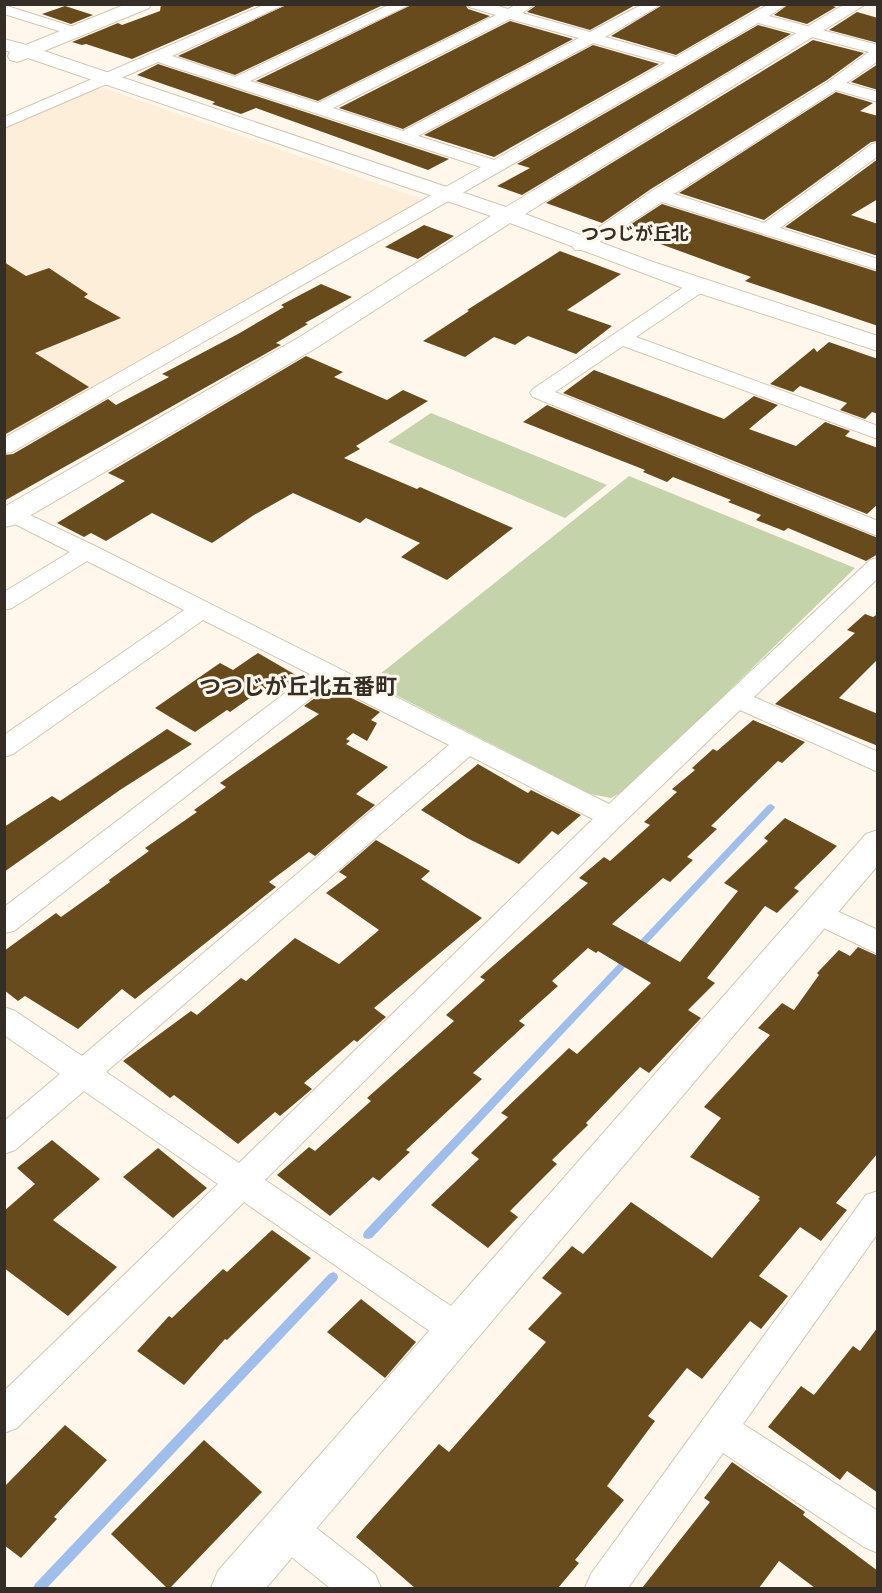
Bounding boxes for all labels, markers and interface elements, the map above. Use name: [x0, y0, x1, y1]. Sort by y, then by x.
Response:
district label: つつじが丘北: [581, 221, 689, 245]
district label: つつじが丘北五番町: [199, 671, 397, 700]

